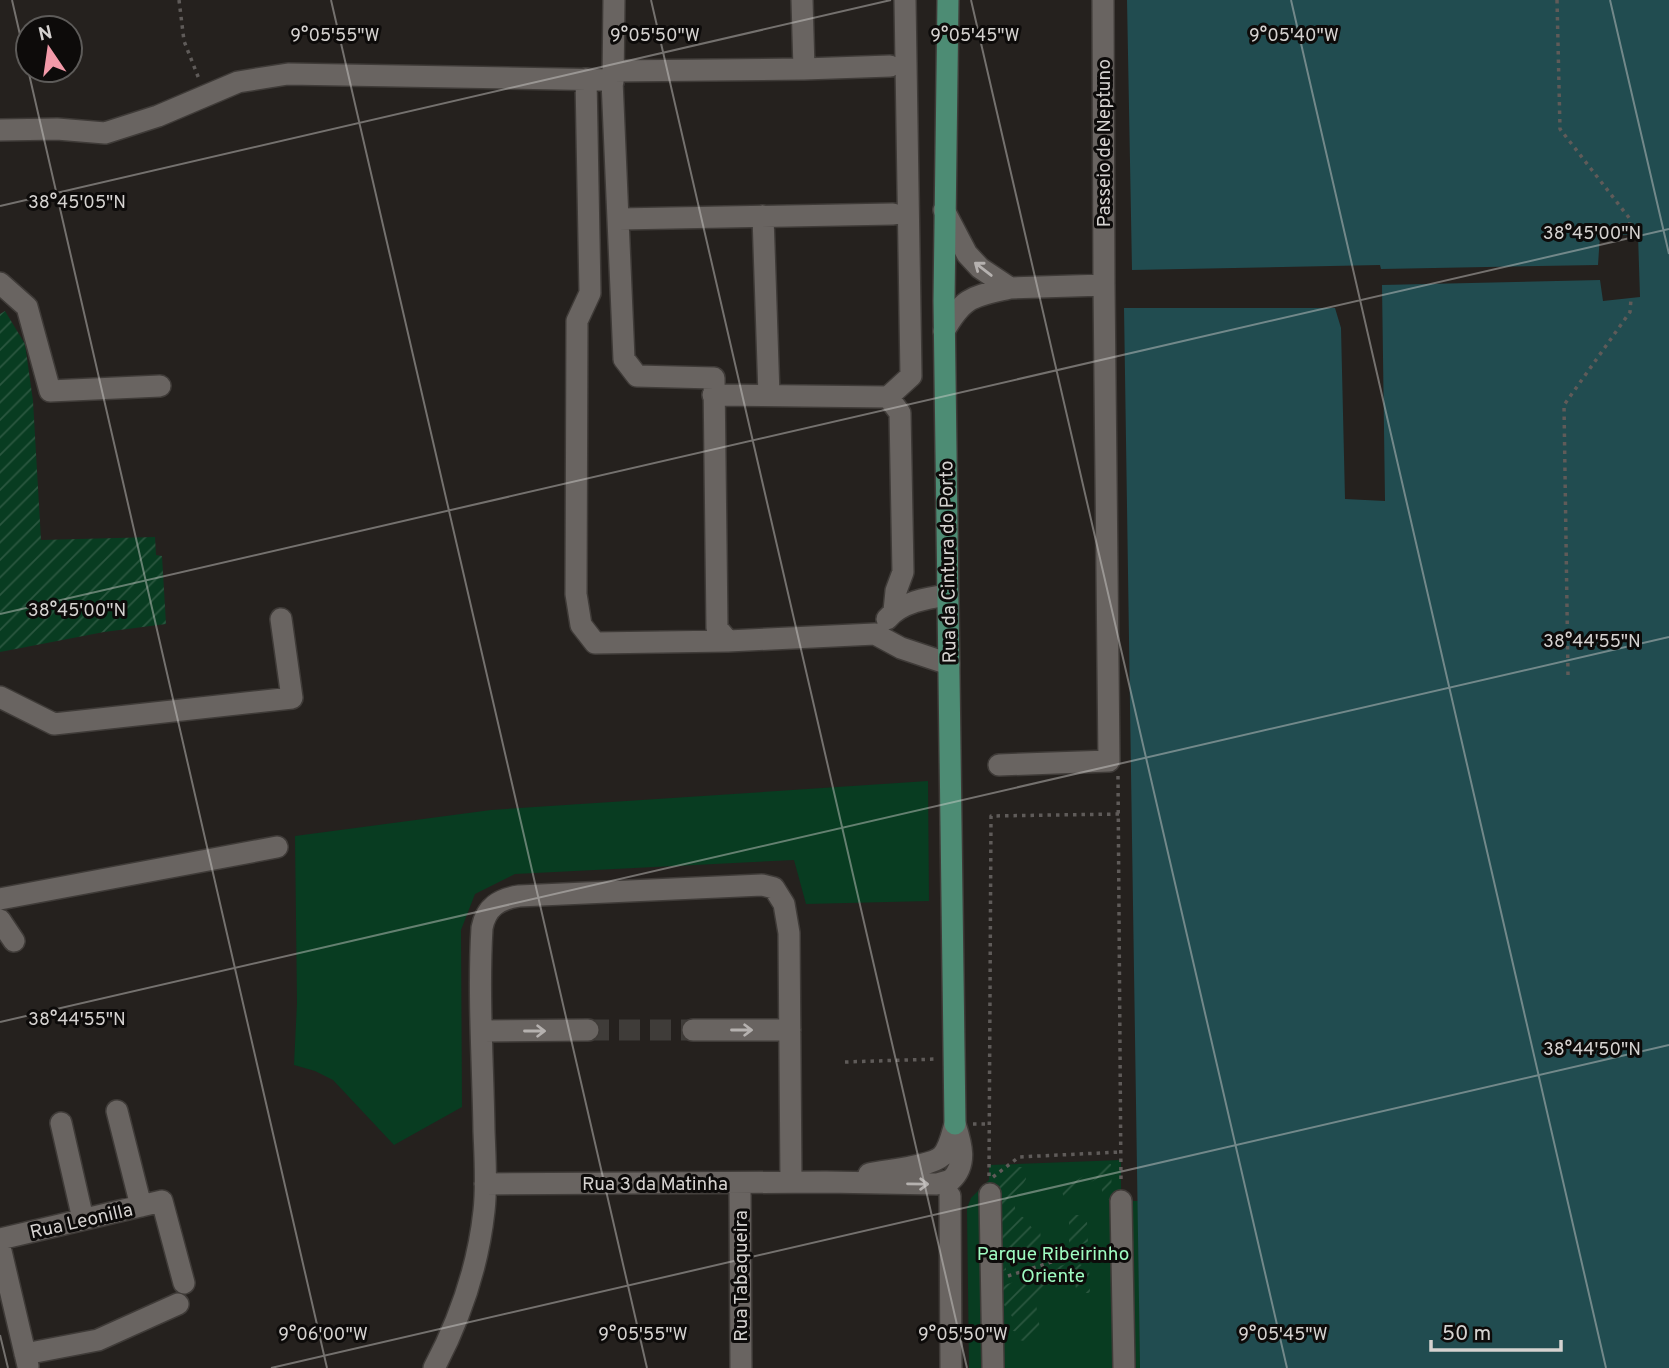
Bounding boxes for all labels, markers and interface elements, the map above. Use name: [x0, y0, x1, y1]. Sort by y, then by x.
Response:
north arrow: [14, 14, 84, 84]
text: N: [36, 21, 55, 48]
text: 9°05'55"W: [290, 25, 380, 48]
text: 9°05'50"W: [610, 25, 700, 48]
text: 9°05'45"W: [930, 25, 1020, 48]
text: 9°05'40"W: [1249, 25, 1339, 48]
street label: Passeio de Neptuno: [1093, 59, 1117, 227]
text: 38°45'05"N: [28, 192, 126, 215]
text: 38°45'00"N: [1543, 223, 1641, 246]
one-way arrow: [975, 261, 993, 277]
street label: Rua da Cintura do Porto: [935, 460, 963, 664]
text: 38°45'00"N: [28, 600, 126, 623]
text: 38°44'55"N: [1543, 631, 1641, 654]
text: 38°44'55"N: [28, 1009, 126, 1032]
one-way arrow: [730, 1023, 753, 1037]
one-way arrow: [523, 1024, 546, 1038]
text: 38°44'50"N: [1543, 1039, 1641, 1062]
street label: Rua 3 da Matinha: [582, 1173, 728, 1197]
one-way arrow: [907, 1177, 930, 1191]
street label: Rua Leonilla: [28, 1198, 135, 1245]
street label: Rua Tabaqueira: [730, 1210, 754, 1342]
park label: Parque Ribeirinho Oriente: [977, 1243, 1129, 1289]
scale bar: [1431, 1308, 1560, 1352]
text: 50 m: [1442, 1321, 1491, 1348]
text: 9°06'00"W: [278, 1324, 368, 1347]
text: 9°05'55"W: [598, 1324, 688, 1347]
text: 9°05'50"W: [918, 1324, 1008, 1347]
text: 9°05'45"W: [1238, 1324, 1328, 1347]

